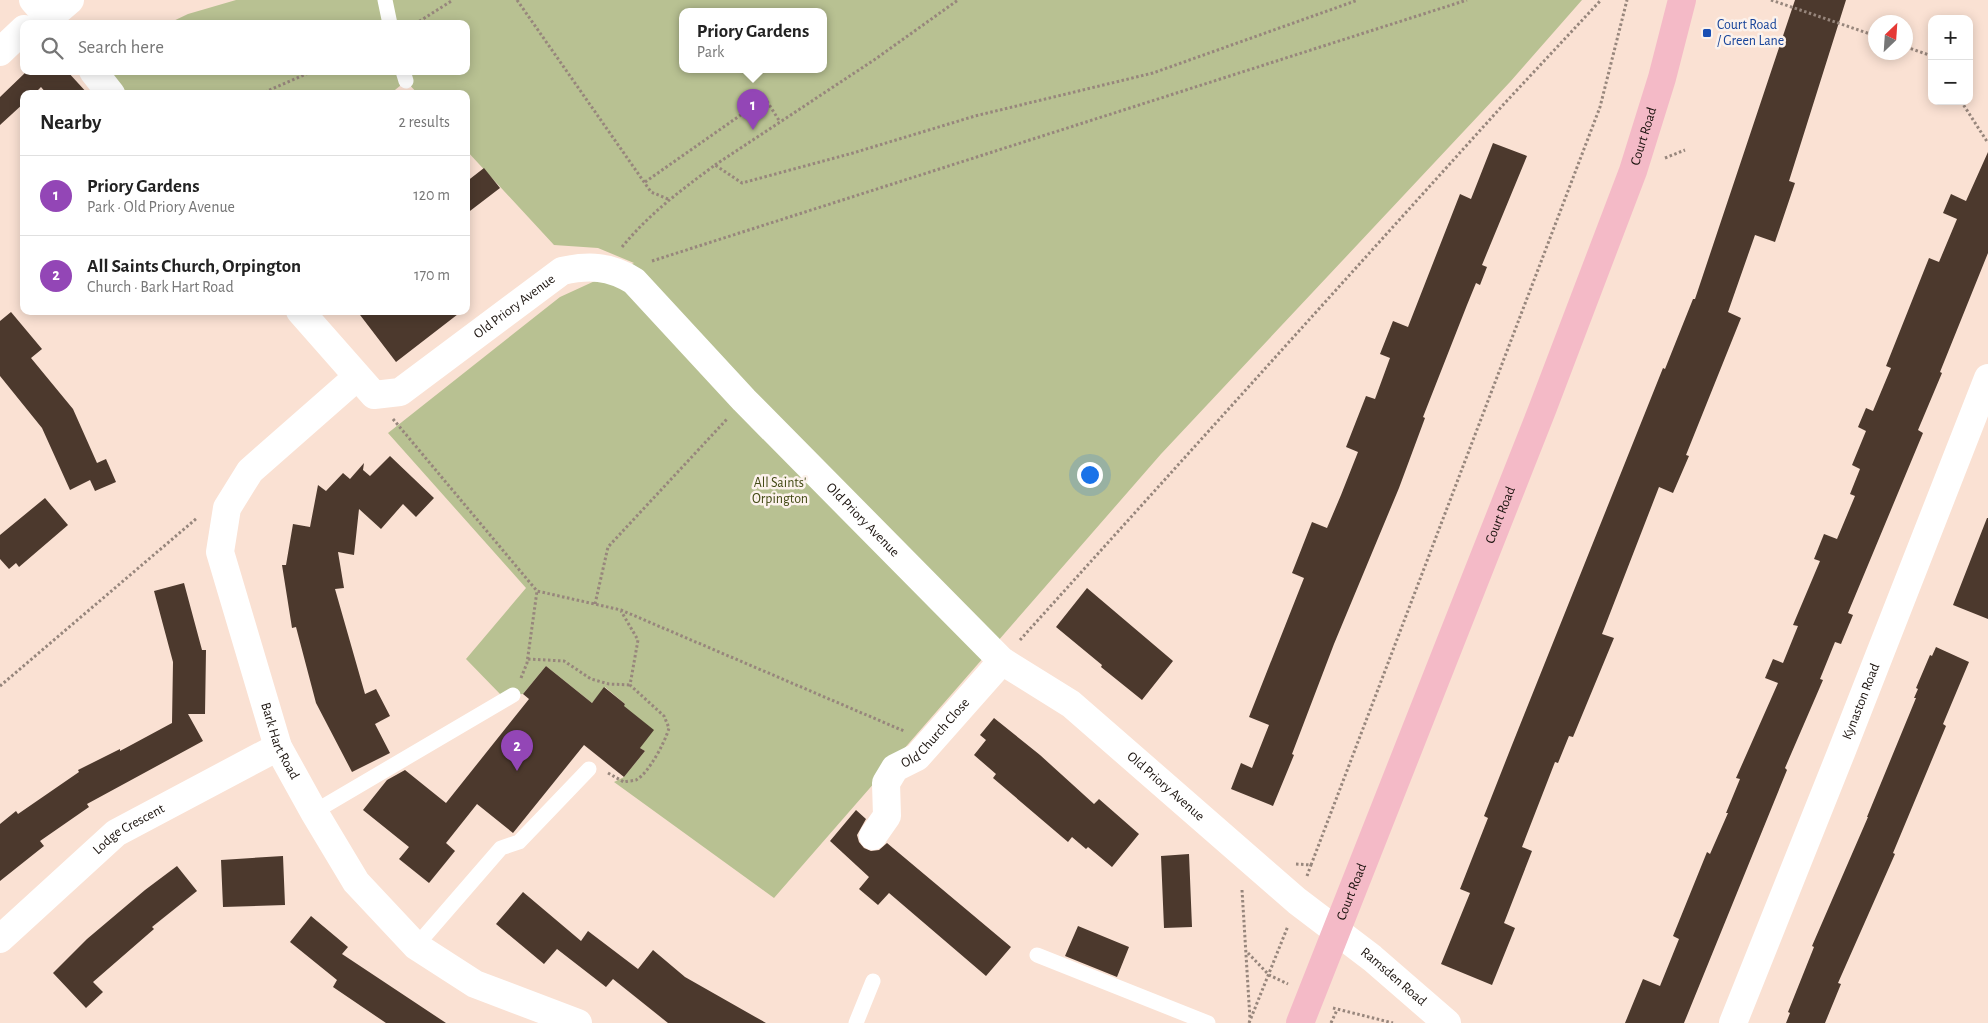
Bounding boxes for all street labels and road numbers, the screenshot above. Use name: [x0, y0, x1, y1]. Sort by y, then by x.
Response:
street label: Court Road: [1628, 106, 1659, 167]
street label: Old Priory Avenue: [471, 272, 558, 341]
street label: Old Priory Avenue: [823, 480, 902, 560]
street label: Court Road: [1483, 485, 1518, 546]
street label: Kynaston Road: [1840, 662, 1882, 742]
street label: Old Church Close: [899, 696, 972, 771]
street label: Bark Hart Road: [258, 701, 302, 782]
street label: Old Priory Avenue: [1124, 749, 1207, 824]
street label: Lodge Crescent: [90, 801, 167, 857]
street label: Court Road: [1334, 861, 1369, 922]
street label: Ramsden Road: [1358, 945, 1429, 1009]

